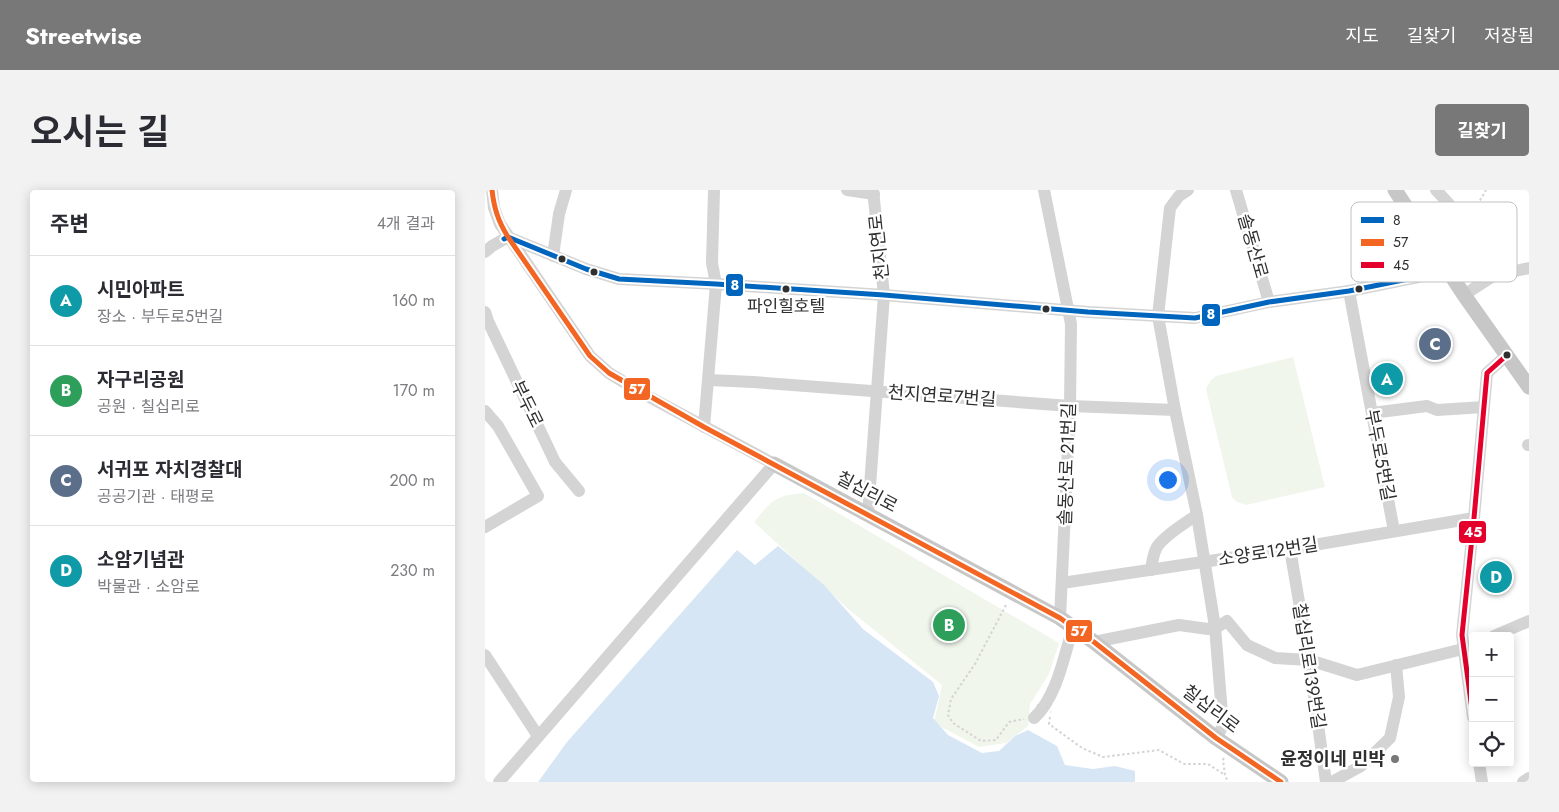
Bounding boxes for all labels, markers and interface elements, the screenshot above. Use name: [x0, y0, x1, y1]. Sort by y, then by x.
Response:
text: Streetwise: [25, 18, 142, 53]
text: 지도: [1346, 23, 1379, 49]
text: 길찾기: [1407, 23, 1456, 49]
text: 저장됨: [1484, 23, 1534, 49]
button: 길찾기: [1435, 104, 1529, 156]
text: 오시는 길: [30, 107, 169, 157]
legend: [1351, 202, 1517, 282]
text: 주변: [50, 209, 89, 239]
text: 8: [1393, 210, 1401, 230]
street label: 솔동산로: [1231, 211, 1275, 281]
text: 4개 결과: [377, 212, 435, 235]
street label: 천지연로: [863, 213, 895, 281]
text: 57: [1393, 232, 1409, 252]
unlabelled marker: [557, 254, 567, 264]
text: 45: [1393, 255, 1409, 275]
unlabelled marker: [589, 267, 599, 277]
line badge: 8: [725, 273, 744, 297]
text: 8: [731, 275, 740, 295]
text: 시민아파트: [97, 276, 184, 303]
marker: 파인힐호텔: [781, 284, 791, 294]
unlabelled marker: [1354, 284, 1364, 294]
text: A: [60, 289, 72, 312]
text: 160 m: [392, 289, 435, 312]
place label: 파인힐호텔: [747, 294, 825, 318]
line badge: 8: [1201, 303, 1221, 327]
unlabelled marker: [1041, 304, 1051, 314]
text: 8: [1207, 304, 1216, 324]
text: 장소 · 부두로5번길: [97, 305, 223, 328]
pin: C: [1419, 325, 1451, 363]
unlabelled marker: [1502, 350, 1512, 360]
pin: A: [1371, 360, 1403, 398]
text: 자구리공원: [97, 366, 184, 393]
street label: 부두로: [504, 376, 550, 432]
line badge: 57: [623, 377, 651, 401]
text: B: [61, 379, 71, 402]
text: 170 m: [393, 379, 435, 402]
text: 57: [628, 379, 646, 399]
street label: 천지연로7번길: [887, 379, 997, 413]
text: 공원 · 칠십리로: [97, 395, 200, 418]
street label: 솔동산로 21번길: [1052, 402, 1082, 526]
street label: 부두로5번길: [1358, 407, 1402, 503]
text: 서귀포 자치경찰대: [97, 456, 243, 483]
street label: 칠십리로: [832, 465, 902, 519]
your location: [1155, 467, 1181, 493]
text: C: [60, 469, 72, 492]
text: 200 m: [389, 469, 435, 492]
text: 공공기관 · 태평로: [97, 485, 214, 508]
line badge: 45: [1458, 520, 1487, 544]
text: 45: [1464, 522, 1482, 542]
street label: 소양로12번길: [1216, 531, 1320, 573]
text: 소암기념관: [97, 546, 184, 573]
pin: D: [1480, 558, 1512, 596]
text: D: [60, 559, 72, 582]
text: 230 m: [390, 559, 435, 582]
text: 박물관 · 소암로: [97, 575, 200, 598]
street label: 칠십리로139번길: [1286, 601, 1332, 731]
pin: B: [933, 606, 965, 644]
line badge: 57: [1065, 619, 1093, 643]
text: 57: [1070, 621, 1088, 641]
map controls: [1469, 632, 1514, 767]
button: +: [1469, 632, 1514, 677]
button: −: [1469, 677, 1514, 722]
street label: 칠십리로: [1177, 679, 1245, 739]
button: locate: [1469, 722, 1514, 767]
place label: 윤정이네 민박: [1280, 746, 1385, 772]
marker: 윤정이네 민박: [1389, 753, 1401, 765]

